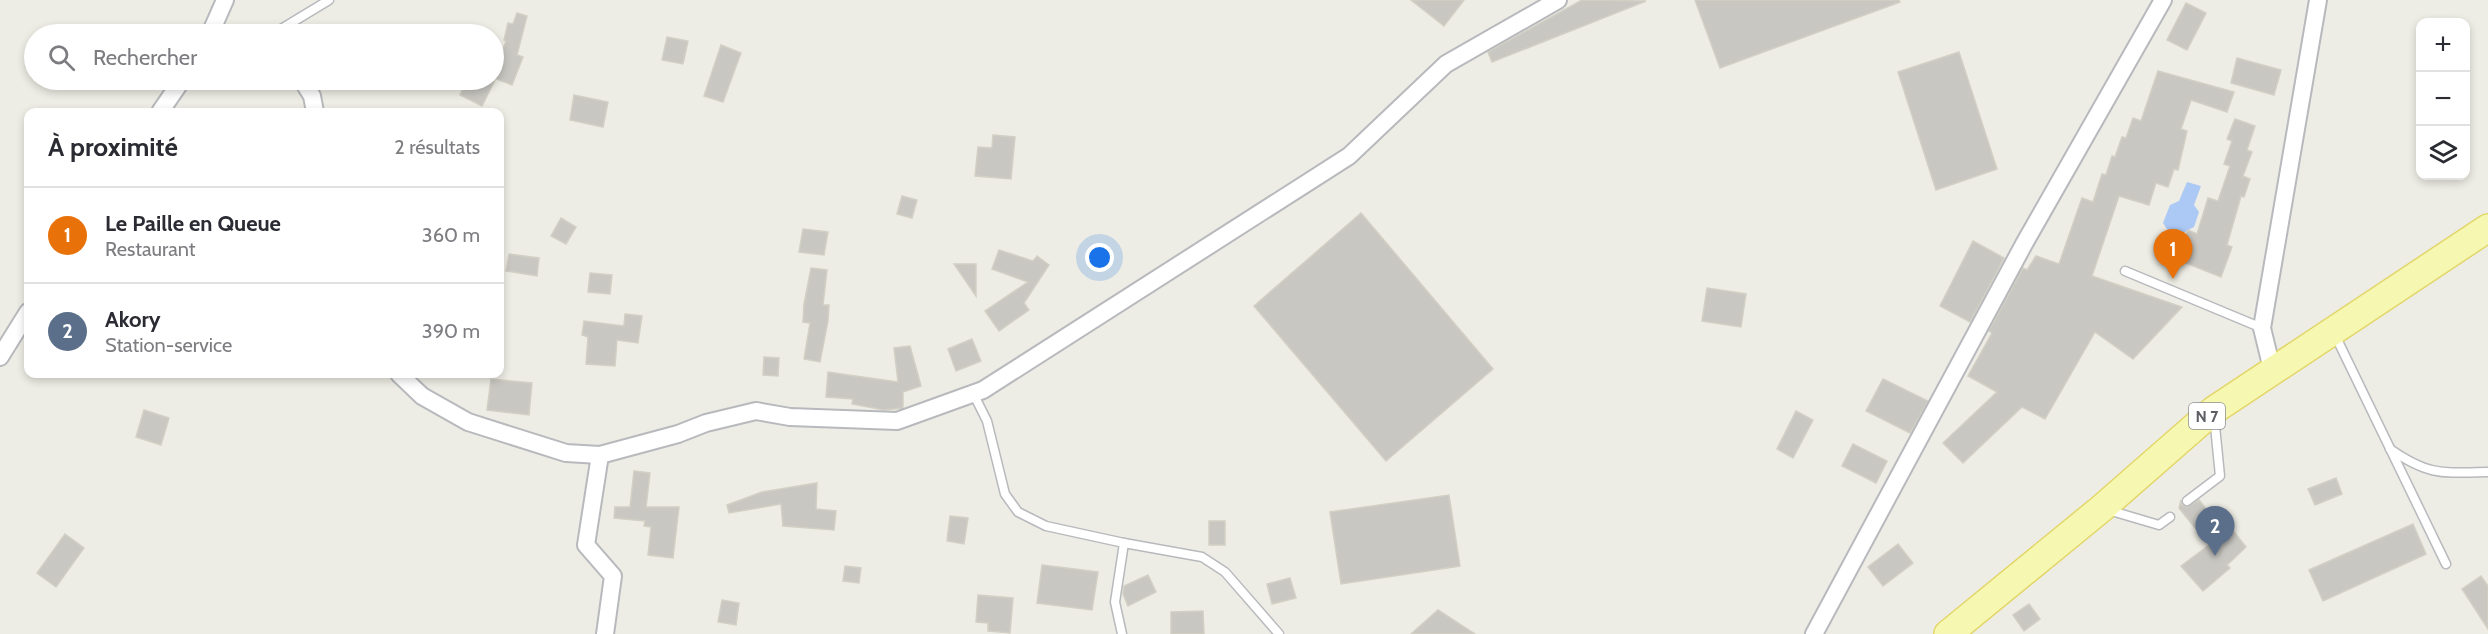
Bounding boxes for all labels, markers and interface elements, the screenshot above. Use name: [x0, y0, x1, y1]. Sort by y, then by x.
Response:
map controls: [2416, 18, 2470, 180]
button: +: [2416, 18, 2470, 72]
search box: [24, 24, 504, 90]
icon: search: [45, 41, 78, 74]
text: Rechercher: [93, 44, 197, 71]
button: −: [2416, 72, 2470, 126]
button: layers: [2416, 126, 2470, 180]
text: À proximité: [48, 131, 178, 163]
text: 2 résultats: [394, 135, 480, 159]
text: Le Paille en Queue: [105, 210, 281, 237]
text: 1: [64, 223, 71, 247]
text: 360 m: [422, 223, 480, 247]
pin: 1: [2154, 230, 2192, 279]
text: Restaurant: [105, 237, 196, 261]
your location: [1085, 243, 1114, 272]
text: Akory: [105, 306, 161, 333]
text: 2: [62, 319, 73, 343]
text: 390 m: [422, 319, 480, 343]
text: Station-service: [105, 333, 232, 357]
road number: N 7: [2189, 403, 2225, 429]
pin: 2: [2196, 506, 2234, 556]

